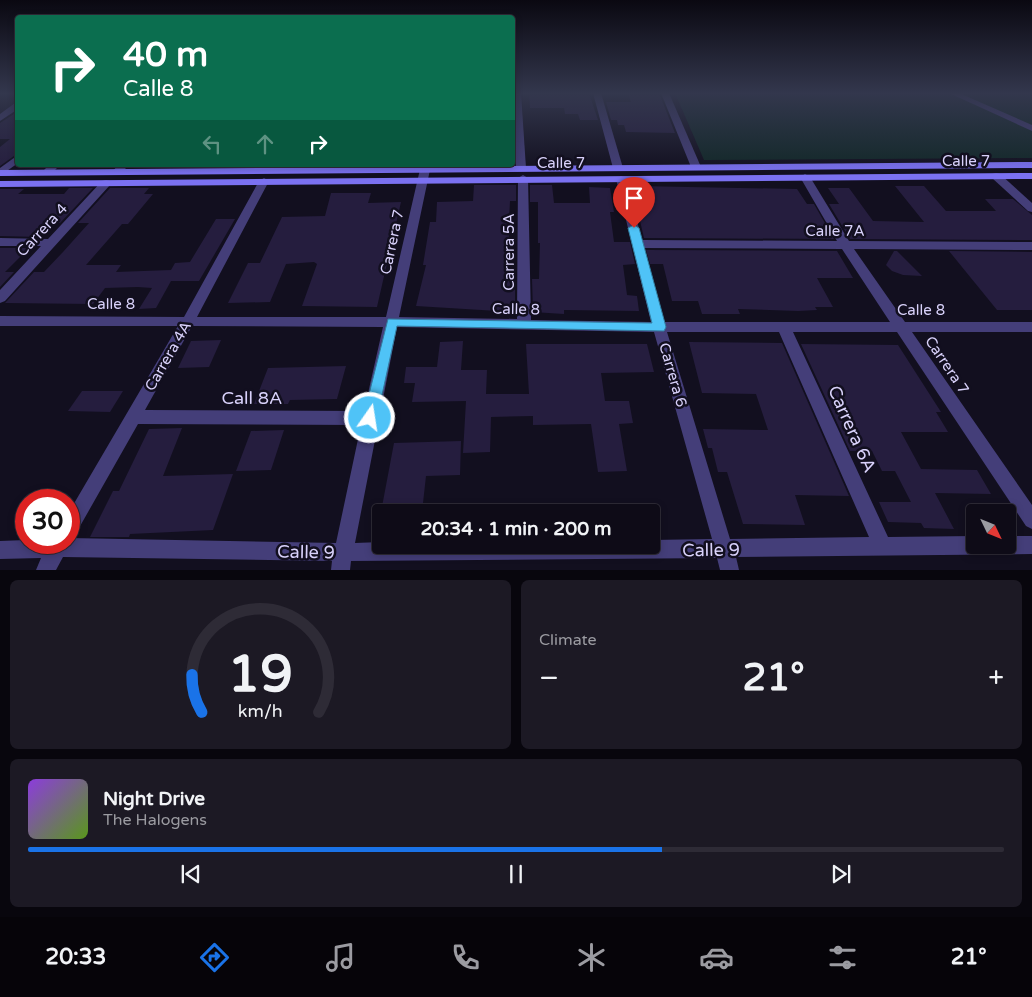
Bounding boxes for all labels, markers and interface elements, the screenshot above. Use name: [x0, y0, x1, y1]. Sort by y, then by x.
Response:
text: 40 m: [123, 34, 208, 76]
icon: right: [40, 35, 105, 100]
text: Calle 8: [123, 76, 194, 102]
icon: left: [198, 130, 226, 158]
icon: ahead: [251, 130, 279, 158]
icon: right: [304, 130, 332, 158]
street label: Calle 7: [942, 152, 990, 170]
street label: Calle 7: [537, 154, 585, 172]
pin: [613, 177, 655, 228]
icon: arrive: [620, 184, 648, 212]
street label: Carrera 4: [13, 200, 71, 260]
street label: Carrera 7: [376, 208, 408, 276]
street label: Carrera 5A: [500, 213, 518, 291]
street label: Calle 7A: [805, 222, 865, 240]
street label: Calle 8: [87, 295, 135, 313]
street label: Calle 8: [492, 300, 540, 318]
street label: Calle 8: [897, 301, 945, 319]
street label: Carrera 4A: [141, 318, 195, 394]
street label: Carrera 7: [921, 333, 973, 397]
street label: Carrera 6: [655, 341, 691, 409]
street label: Carrera 6A: [823, 382, 881, 476]
street label: Call 8A: [221, 387, 283, 409]
position arrow: [343, 391, 395, 443]
speed limit sign: 30: [15, 489, 80, 554]
north arrow: [966, 504, 1016, 554]
map controls: [966, 504, 1016, 554]
text: 20:34 · 1 min · 200 m: [420, 518, 612, 540]
street label: Calle 9: [682, 538, 740, 562]
street label: Calle 9: [277, 540, 335, 564]
text: Climate: [539, 630, 597, 650]
text: 19: [228, 643, 293, 706]
text: 21°: [743, 655, 805, 701]
text: −: [539, 661, 559, 695]
text: +: [988, 661, 1004, 695]
text: km/h: [238, 701, 283, 722]
text: Night Drive: [103, 788, 205, 810]
text: The Halogens: [103, 810, 207, 830]
icon: previous: [177, 860, 205, 888]
icon: pause: [502, 860, 530, 888]
icon: next: [827, 860, 855, 888]
icon: directions: [197, 940, 232, 975]
icon: music: [323, 940, 358, 975]
icon: phone: [448, 940, 483, 975]
icon: climate: [574, 940, 609, 975]
icon: car: [699, 940, 734, 975]
icon: filters: [825, 940, 860, 975]
text: 20:33: [45, 944, 106, 970]
text: 21°: [951, 944, 987, 970]

